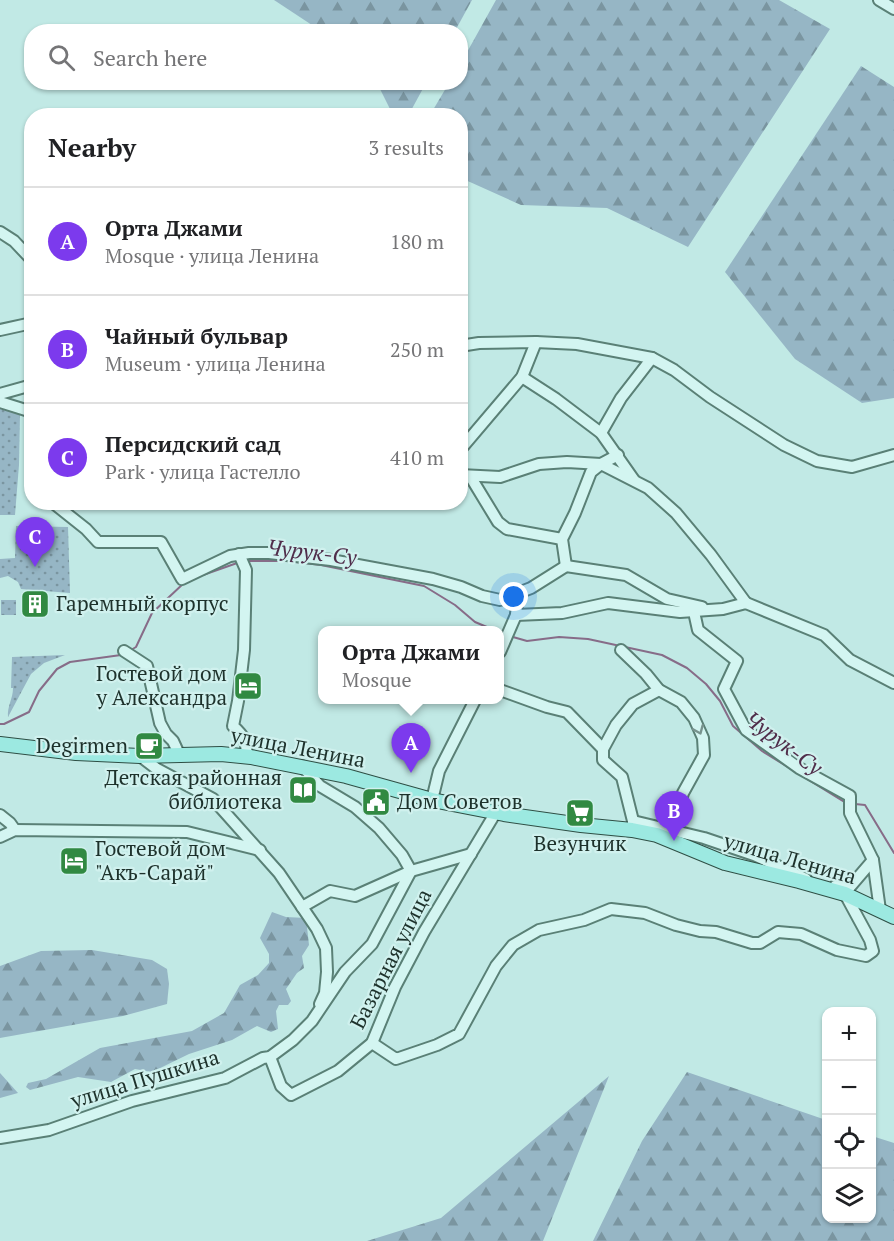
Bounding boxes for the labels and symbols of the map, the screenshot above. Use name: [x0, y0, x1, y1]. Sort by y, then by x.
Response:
pin: C: [15, 518, 54, 567]
water label: Чурук-Су: [266, 532, 359, 571]
your location: [499, 582, 528, 611]
building icon: Гаремный корпус: [19, 588, 51, 620]
place label: Гаремный корпус: [56, 589, 229, 617]
place label: Гостевой дом у Александра: [95, 659, 227, 711]
hotel icon: Гостевой дом у Александра: [232, 670, 264, 702]
water label: Чурук-Су: [740, 704, 830, 782]
street label: улица Ленина: [228, 720, 368, 774]
pin: A: [392, 724, 430, 773]
one-way arrow: [692, 724, 704, 735]
cafe icon: Degirmen: [133, 730, 165, 762]
place label: Degirmen: [36, 731, 129, 759]
place label: Детская районная библиотека: [105, 763, 282, 815]
library icon: Детская районная библиотека: [287, 774, 319, 806]
public building icon: Дом Советов: [360, 786, 392, 818]
place label: Дом Советов: [397, 787, 523, 815]
pin: B: [654, 792, 694, 841]
supermarket icon: Везунчик: [564, 797, 596, 829]
street label: улица Ленина: [720, 826, 860, 890]
place label: Везунчик: [534, 829, 627, 857]
place label: Гостевой дом "Акъ-Сарай": [95, 834, 226, 886]
hotel icon: Гостевой дом "Акъ-Сарай": [58, 845, 90, 877]
street label: Базарная улица: [343, 884, 438, 1033]
street label: улица Пушкина: [66, 1042, 223, 1114]

